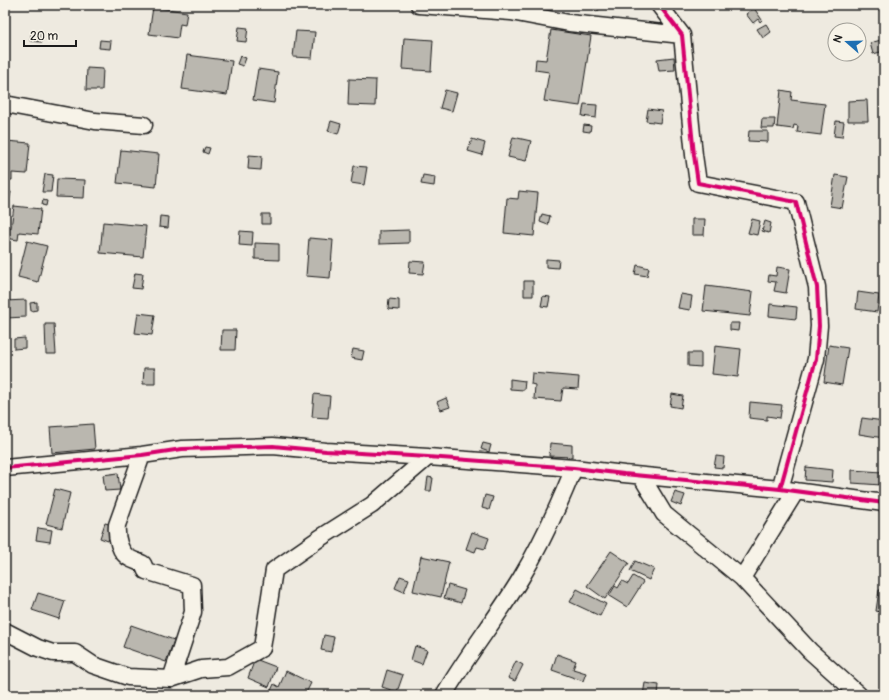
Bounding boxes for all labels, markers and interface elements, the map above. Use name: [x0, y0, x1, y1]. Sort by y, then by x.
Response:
scale bar: [24, 22, 76, 48]
north arrow: [827, 22, 867, 62]
text: 20 m: [30, 29, 59, 44]
text: N: [831, 33, 846, 44]

